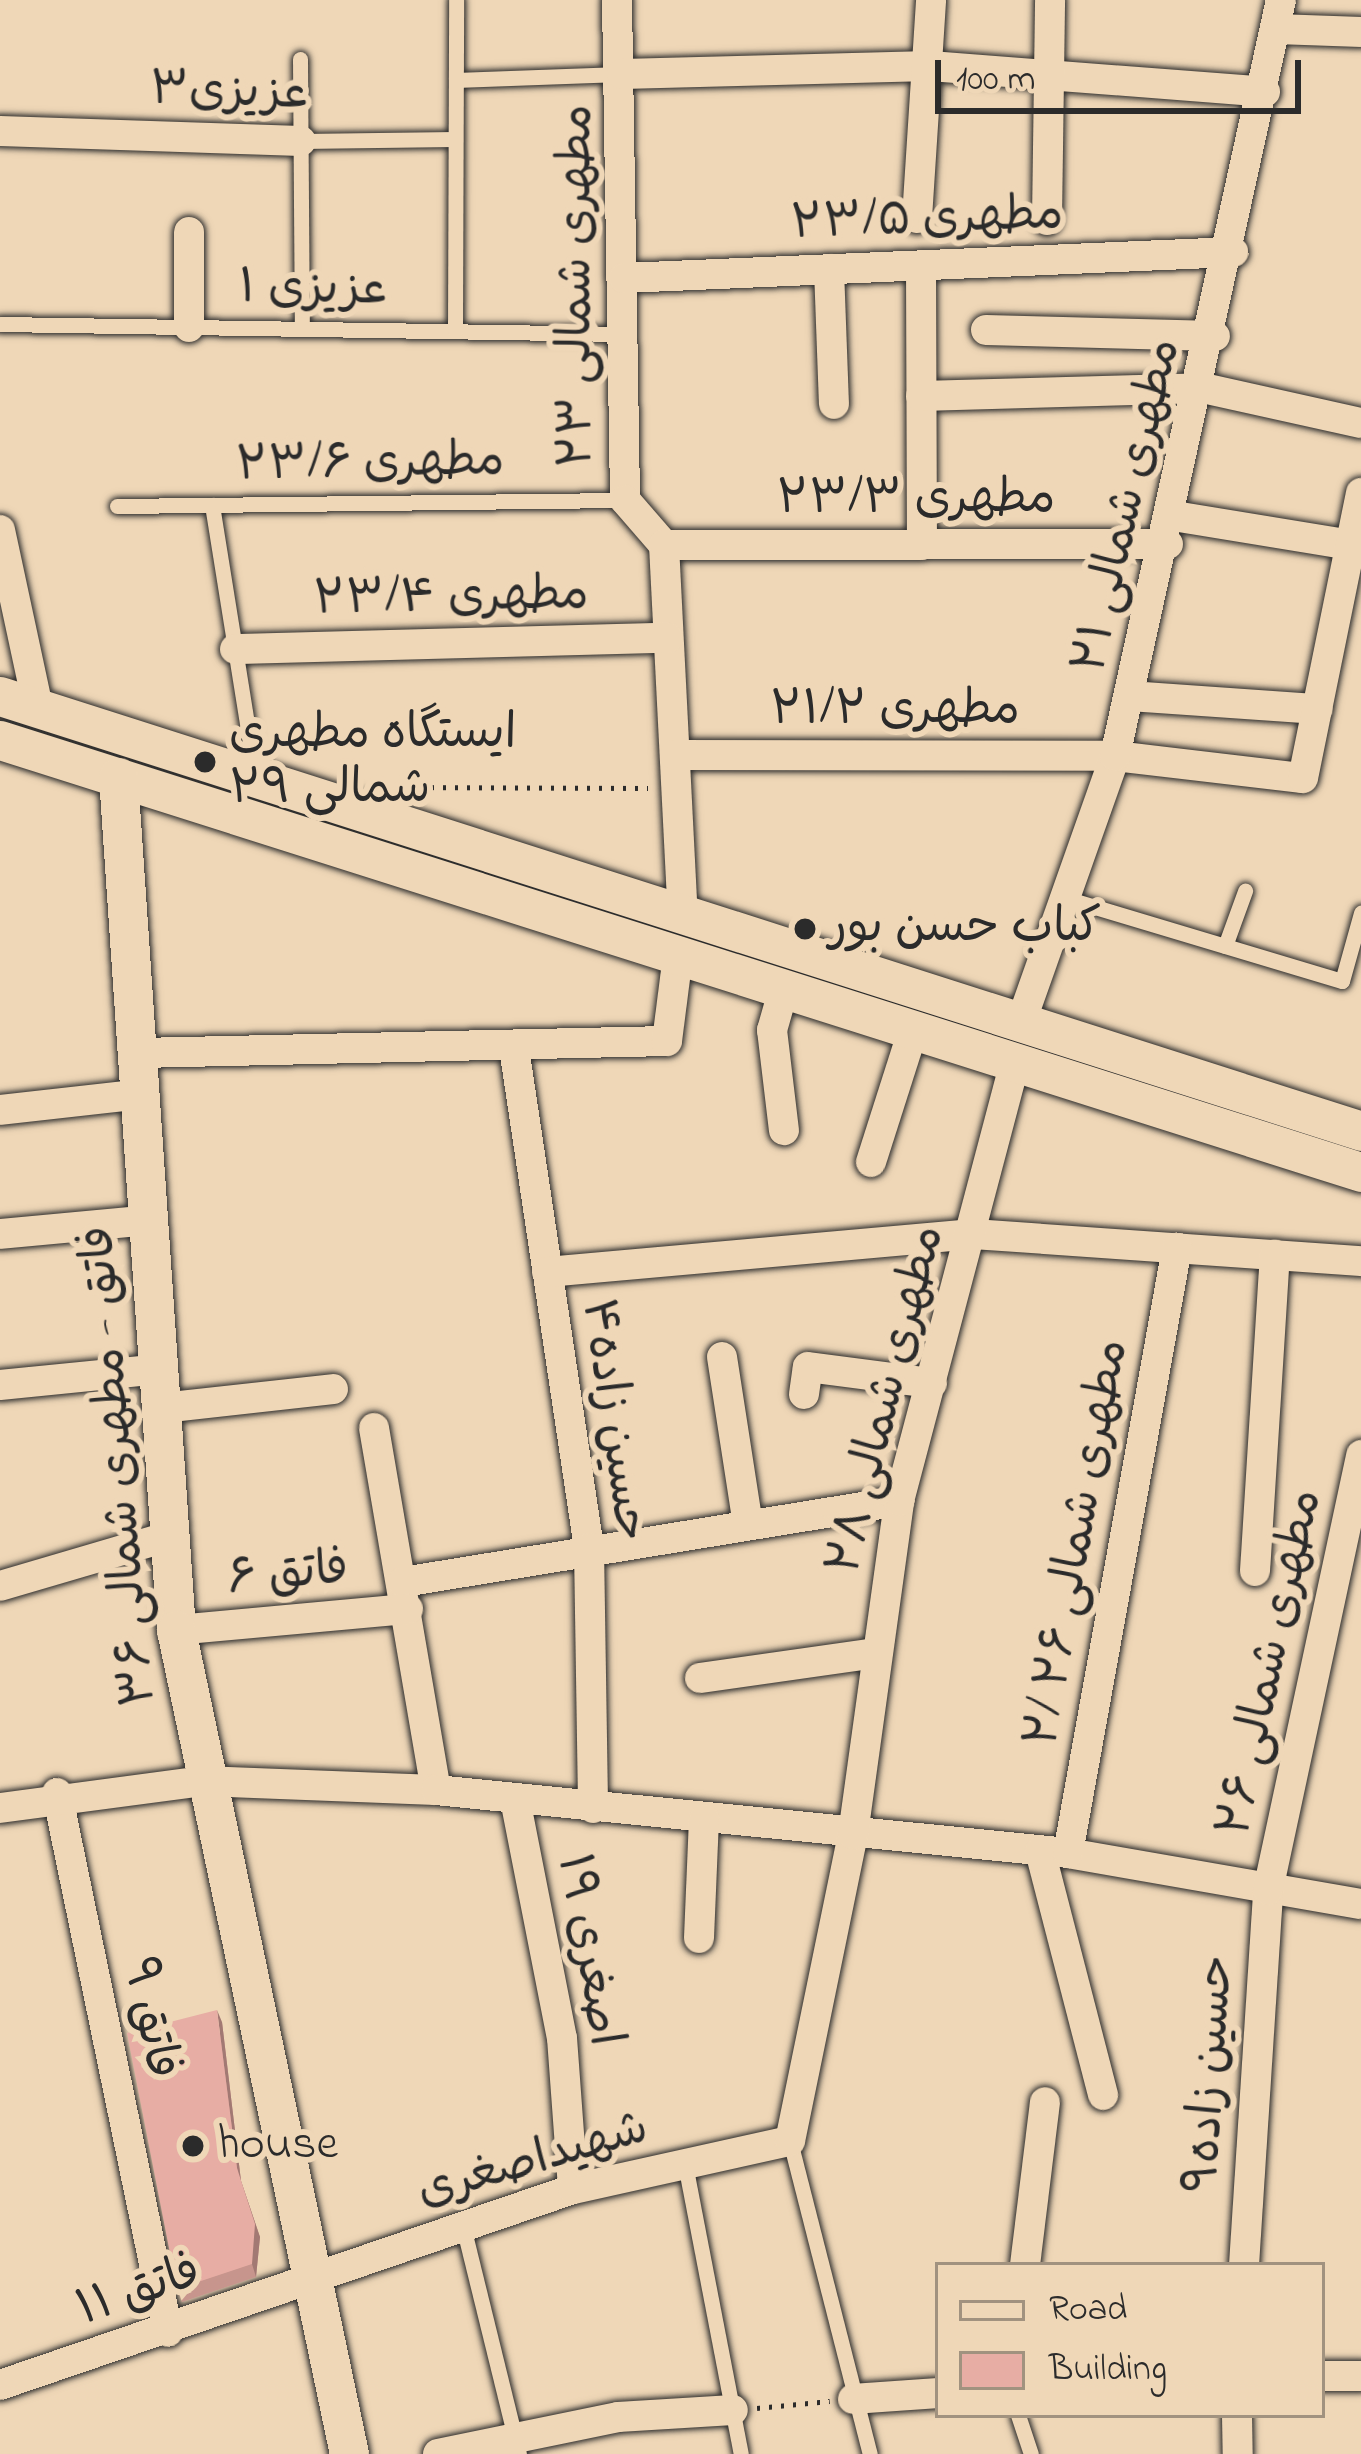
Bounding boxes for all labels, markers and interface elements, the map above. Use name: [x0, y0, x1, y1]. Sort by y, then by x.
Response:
scale bar: [941, 36, 1307, 110]
text: 100 m: [956, 54, 1036, 107]
street label: عزیزی۳: [149, 61, 309, 125]
street label: مطهری شمالی ۲۳: [549, 104, 607, 468]
street label: مطهری ۲۳/۵: [790, 186, 1064, 254]
street label: عزیزی ۱: [238, 260, 388, 320]
street label: مطهری شمالی ۲۱: [1062, 333, 1194, 679]
street label: مطهری ۲۳/۶: [235, 433, 505, 495]
street label: مطهری ۲۳/۳: [777, 471, 1055, 529]
street label: مطهری ۲۳/۴: [313, 567, 589, 629]
street label: مطهری ۲۱/۲: [770, 682, 1020, 740]
place label: ایستگاه مطهری شمالی ۲۹: [229, 705, 517, 818]
marker: ایستگاه مطهری شمالی ۲۹: [192, 749, 218, 775]
place label: كباب حسن بور: [829, 900, 1101, 958]
marker: كباب حسن بور: [792, 916, 818, 942]
street label: مطهری شمالی ۲۸: [816, 1220, 958, 1580]
street label: فاتق - مطهری شمالی ۳۶: [70, 1223, 170, 1709]
street label: حسین زاده۴: [567, 1295, 659, 1545]
street label: مطهری شمالی ۲۶ /۲: [1014, 1335, 1142, 1751]
street label: مطهری شمالی ۲۶: [1206, 1484, 1336, 1842]
street label: فاتق ۶: [225, 1541, 351, 1609]
street label: اصغری ۱۹: [543, 1850, 633, 2050]
street label: فاتق ۹: [108, 1952, 190, 2084]
street label: حسین زاده۹: [1174, 1953, 1248, 2195]
street label: شهیداصغری: [411, 2101, 655, 2221]
place label: house: [217, 2117, 338, 2175]
marker: house: [180, 2133, 206, 2159]
street label: فاتق ۱۱: [70, 2244, 208, 2340]
legend: [935, 2262, 1325, 2418]
text: Road: [1049, 2284, 1127, 2337]
text: Building: [1049, 2344, 1167, 2397]

